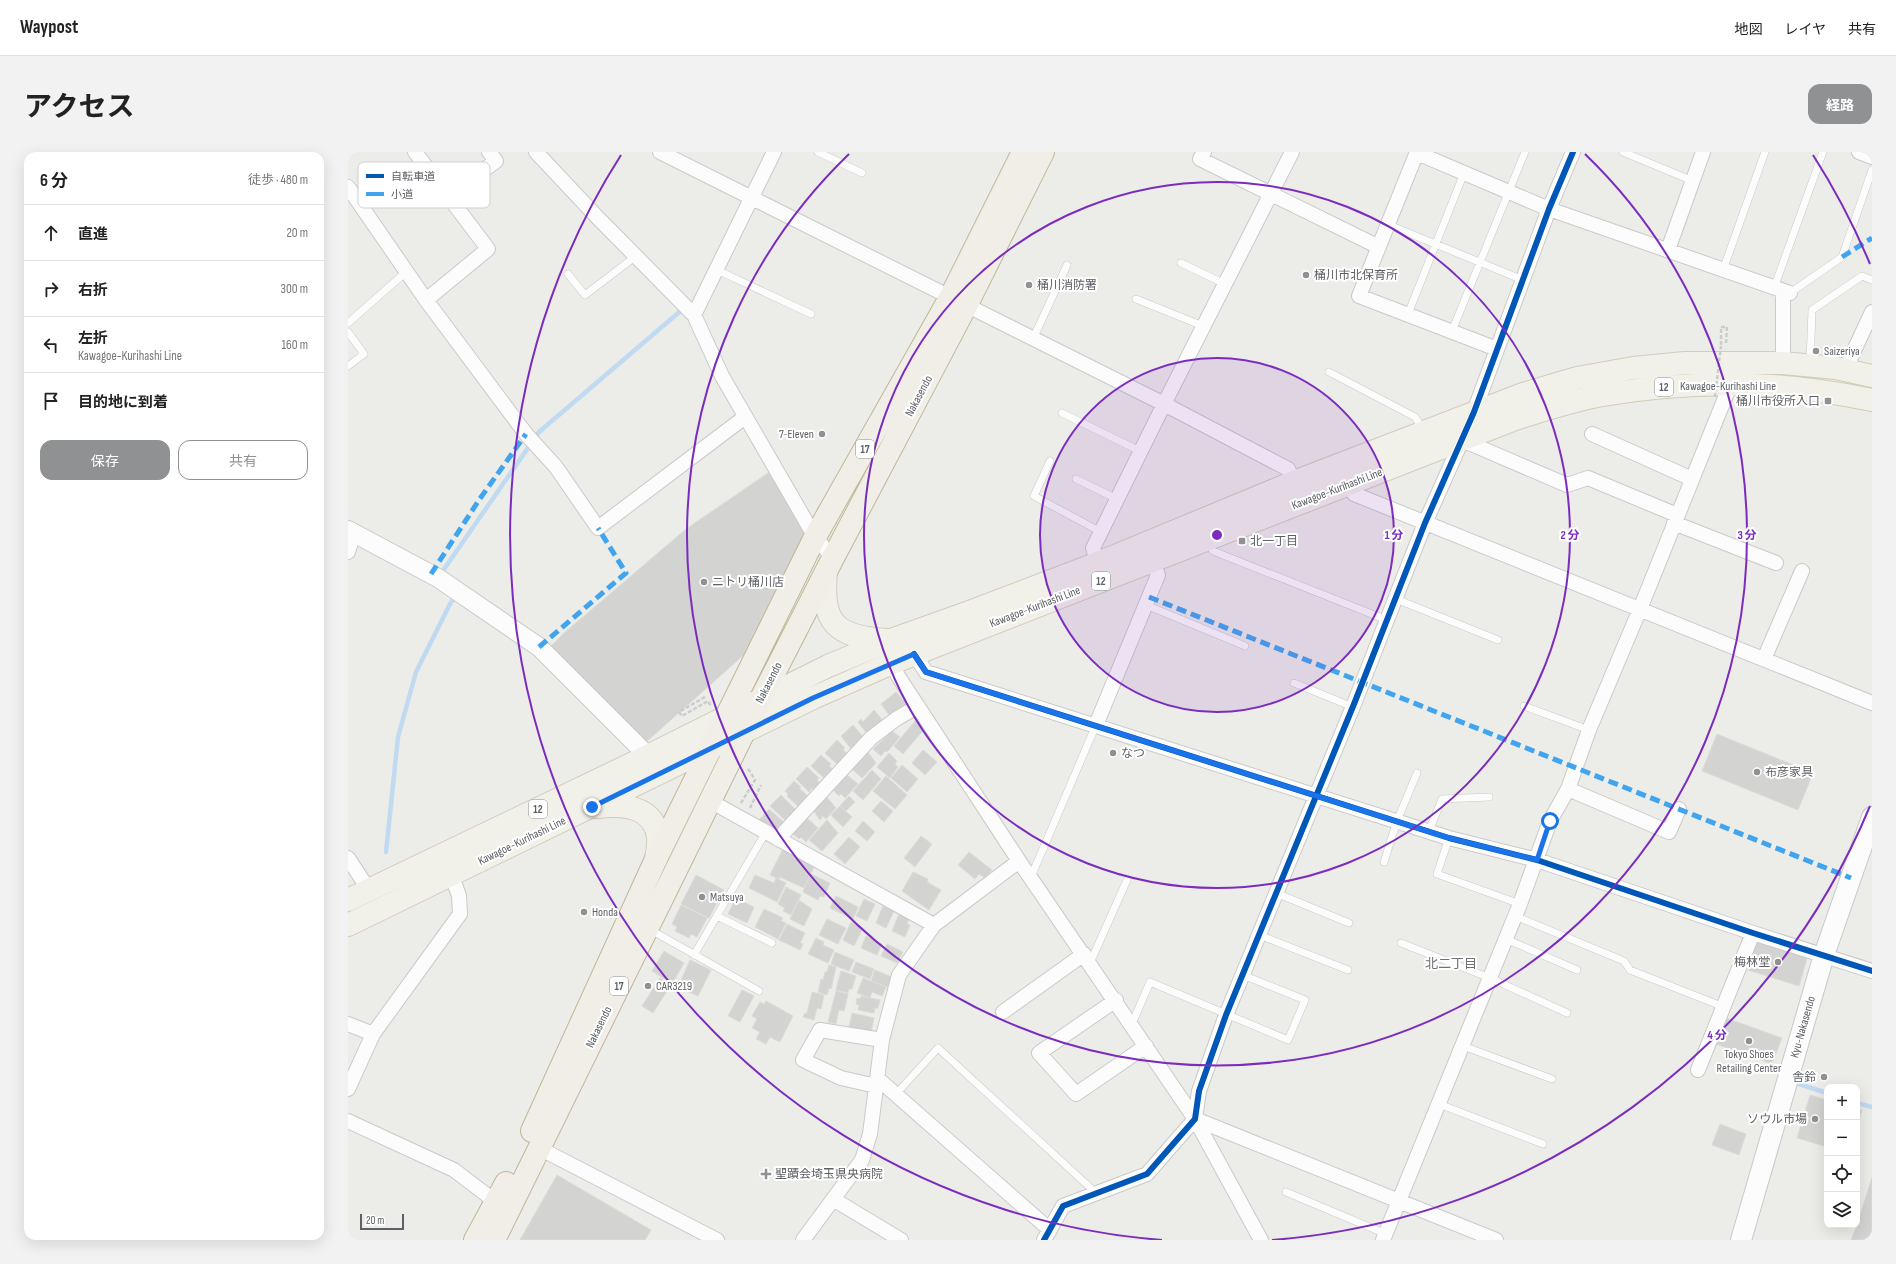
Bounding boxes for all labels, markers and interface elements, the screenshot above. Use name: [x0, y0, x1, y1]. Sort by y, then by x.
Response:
text: Waypost: [20, 16, 78, 39]
text: 地図: [1734, 21, 1762, 38]
text: レイヤ: [1784, 21, 1826, 38]
text: 共有: [1848, 21, 1876, 38]
button: 経路: [1808, 84, 1872, 124]
text: アクセス: [24, 91, 135, 124]
legend: [358, 162, 490, 208]
text: 自転車道: [391, 170, 435, 183]
text: 6 分: [40, 171, 68, 191]
text: 徒歩 · 480 m: [248, 172, 308, 188]
text: 小道: [391, 188, 413, 201]
icon: ahead: [40, 222, 62, 244]
text: 直進: [78, 225, 108, 244]
text: 20 m: [286, 225, 308, 241]
place label: 桶川市北保育所: [1314, 268, 1398, 283]
marker: 桶川市北保育所: [1301, 270, 1311, 280]
icon: right: [40, 278, 62, 300]
place label: 桶川消防署: [1037, 278, 1097, 293]
marker: 桶川消防署: [1024, 280, 1034, 290]
text: 右折: [78, 281, 108, 300]
text: 300 m: [281, 281, 308, 297]
text: 左折: [78, 329, 108, 348]
icon: left: [40, 334, 62, 356]
text: 160 m: [282, 337, 308, 353]
place label: Saizeriya: [1824, 344, 1860, 359]
marker: Saizeriya: [1811, 346, 1821, 356]
text: Kawagoe-Kurihashi Line: [78, 348, 182, 364]
street label: Nakasendo: [902, 373, 936, 419]
road number: 12: [1655, 378, 1673, 396]
street label: Kawagoe-Kurihashi Line: [1680, 379, 1776, 394]
icon: arrive: [40, 390, 62, 412]
text: 目的地に到着: [78, 393, 168, 412]
place label: 桶川市役所入口: [1736, 394, 1820, 409]
marker: 桶川市役所入口: [1823, 396, 1833, 406]
place label: 7-Eleven: [779, 427, 814, 442]
marker: 7-Eleven: [817, 429, 827, 439]
button: 保存: [40, 440, 170, 480]
button: 共有: [178, 440, 308, 480]
road number: 17: [856, 440, 874, 458]
street label: Kawagoe-Kurihashi Line: [1289, 465, 1385, 513]
centre of rings: [1210, 528, 1224, 542]
text: 1 分: [1385, 528, 1403, 543]
text: 2 分: [1560, 528, 1580, 543]
text: 3 分: [1737, 528, 1757, 543]
place label: 北一丁目: [1250, 534, 1298, 549]
marker: 北一丁目: [1237, 536, 1247, 546]
road number: 12: [1092, 572, 1110, 590]
place label: ニトリ桶川店: [712, 575, 784, 590]
marker: ニトリ桶川店: [699, 577, 709, 587]
street label: Kawagoe-Kurihashi Line: [987, 583, 1083, 631]
street label: Nakasendo: [752, 660, 786, 706]
place label: なつ: [1121, 746, 1145, 761]
marker: なつ: [1108, 748, 1118, 758]
place label: 布彦家具: [1765, 765, 1813, 780]
marker: 布彦家具: [1752, 767, 1762, 777]
route end: [583, 798, 601, 816]
road number: 12: [529, 800, 547, 818]
route start: [1541, 812, 1559, 830]
street label: Kawagoe-Kurihashi Line: [476, 813, 569, 869]
place label: Matsuya: [710, 890, 744, 905]
marker: Matsuya: [697, 892, 707, 902]
place label: Honda: [592, 905, 618, 920]
marker: Honda: [579, 907, 589, 917]
place label: 梅林堂: [1734, 955, 1770, 970]
district label: 北二丁目: [1425, 956, 1477, 972]
marker: 梅林堂: [1773, 957, 1783, 967]
road number: 17: [610, 977, 628, 995]
place label: CAR3219: [656, 979, 692, 994]
marker: CAR3219: [643, 981, 653, 991]
street label: Kyu-Nakasendo: [1787, 994, 1819, 1060]
street label: Nakasendo: [583, 1004, 615, 1050]
text: 4 分: [1707, 1028, 1727, 1043]
marker: Tokyo Shoes Retailing Center: [1744, 1036, 1754, 1046]
place label: Tokyo Shoes Retailing Center: [1717, 1047, 1782, 1076]
place label: 舎鈴: [1792, 1070, 1816, 1085]
marker: 舎鈴: [1819, 1072, 1829, 1082]
map controls: [1824, 1084, 1860, 1228]
button: +: [1824, 1084, 1860, 1120]
place label: ソウル市場: [1747, 1112, 1807, 1127]
marker: ソウル市場: [1810, 1114, 1820, 1124]
button: −: [1824, 1120, 1860, 1156]
button: locate: [1824, 1156, 1860, 1192]
place label: 聖蹟会埼玉県央病院: [775, 1167, 883, 1182]
marker: 聖蹟会埼玉県央病院: [760, 1168, 772, 1180]
button: layers: [1824, 1192, 1860, 1228]
scale bar: [360, 1212, 404, 1231]
text: 20 m: [366, 1214, 384, 1227]

